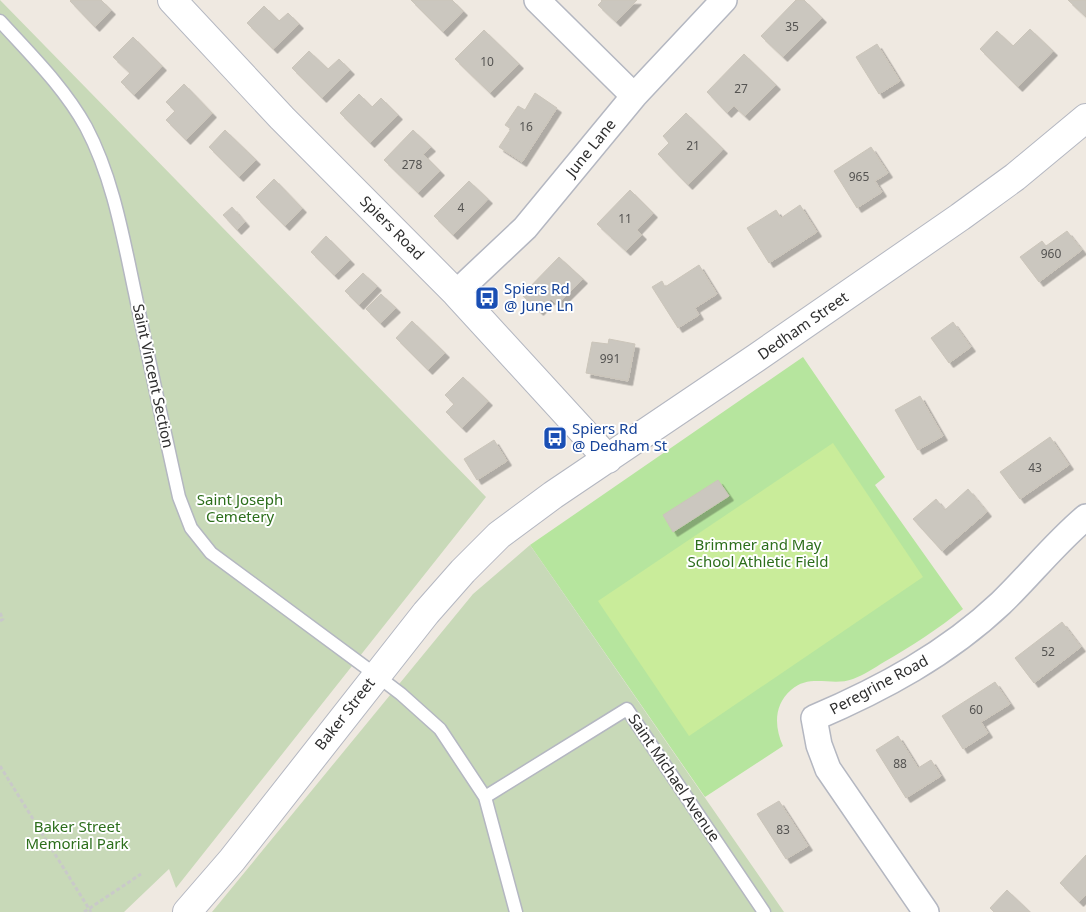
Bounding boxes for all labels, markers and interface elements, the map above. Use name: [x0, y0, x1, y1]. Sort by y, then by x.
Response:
house number: 35: [785, 18, 799, 35]
house number: 10: [480, 53, 494, 70]
house number: 27: [734, 80, 748, 97]
street label: June Lane: [559, 114, 620, 182]
house number: 16: [519, 118, 533, 135]
house number: 21: [686, 137, 700, 154]
house number: 278: [402, 156, 422, 173]
house number: 965: [849, 168, 869, 185]
street label: Spiers Road: [356, 191, 429, 264]
house number: 4: [458, 199, 465, 216]
house number: 11: [618, 210, 632, 227]
house number: 960: [1041, 245, 1061, 262]
place label: Spiers Rd @ June Ln: [504, 278, 574, 315]
bus stop icon: Spiers Rd @ June Ln: [474, 285, 500, 311]
street label: Dedham Street: [753, 286, 852, 364]
street label: Saint Vincent Section: [129, 302, 179, 450]
house number: 991: [600, 350, 620, 367]
place label: Spiers Rd @ Dedham St: [572, 418, 668, 455]
bus stop icon: Spiers Rd @ Dedham St: [542, 425, 568, 451]
house number: 43: [1028, 459, 1042, 476]
park label: Saint Joseph Cemetery: [197, 489, 283, 526]
park label: Brimmer and May School Athletic Field: [688, 534, 828, 571]
house number: 52: [1041, 643, 1055, 660]
street label: Peregrine Road: [826, 650, 931, 718]
street label: Baker Street: [310, 673, 379, 754]
house number: 60: [969, 701, 983, 718]
street label: Saint Michael Avenue: [624, 710, 725, 845]
house number: 88: [893, 755, 907, 772]
park label: Baker Street Memorial Park: [25, 816, 129, 853]
house number: 83: [776, 821, 790, 838]

